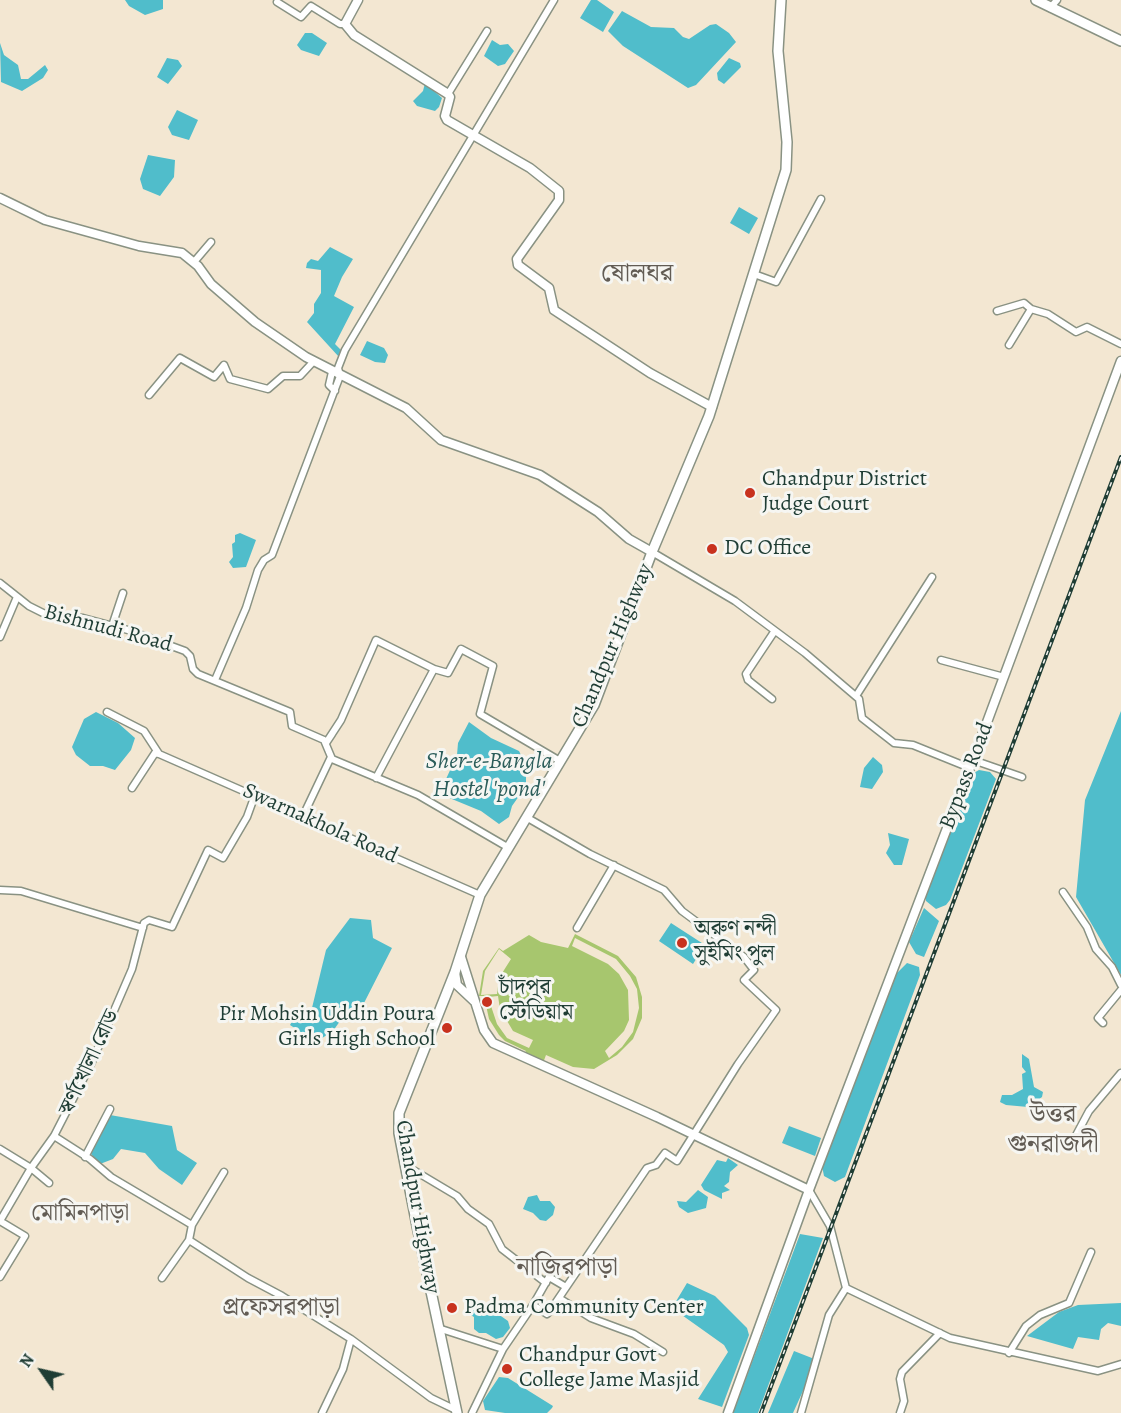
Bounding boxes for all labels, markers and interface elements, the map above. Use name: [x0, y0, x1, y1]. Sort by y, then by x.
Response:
district label: ষোলঘর: [601, 259, 673, 291]
place label: Chandpur District Judge Court: [762, 467, 927, 518]
marker: Chandpur District Judge Court: [743, 486, 757, 500]
place label: DC Office: [724, 536, 811, 562]
marker: DC Office: [705, 542, 719, 556]
street label: Chandpur Highway: [567, 560, 659, 732]
street label: Bishnudi Road: [41, 599, 175, 659]
street label: Bypass Road: [935, 719, 999, 833]
water label: Sher-e-Bangla Hostel 'pond': [425, 748, 553, 804]
street label: Swarnakhola Road: [238, 778, 402, 870]
place label: অরুণ নন্দী সুইমিং পুল: [694, 917, 777, 968]
marker: অরুণ নন্দী সুইমিং পুল: [675, 936, 689, 950]
place label: চাঁদপুর স্টেডিয়াম: [499, 976, 573, 1028]
marker: চাঁদপুর স্টেডিয়াম: [480, 995, 494, 1009]
place label: Pir Mohsin Uddin Poura Girls High School: [219, 1002, 435, 1054]
street label: স্বর্ণখোলা রোড: [54, 1006, 126, 1120]
marker: Pir Mohsin Uddin Poura Girls High School: [440, 1021, 454, 1035]
district label: উত্তর গুনরাজদী: [1008, 1100, 1098, 1162]
street label: Chandpur Highway: [389, 1118, 445, 1296]
district label: মোমিনপাড়া: [31, 1200, 129, 1228]
district label: নাজিরপাড়া: [516, 1253, 618, 1285]
district label: প্রফেসরপাড়া: [222, 1293, 340, 1325]
place label: Padma Community Center: [464, 1295, 704, 1321]
marker: Padma Community Center: [445, 1301, 459, 1315]
north arrow: [12, 1341, 72, 1401]
place label: Chandpur Govt College Jame Masjid: [519, 1343, 699, 1394]
text: N: [15, 1350, 39, 1372]
marker: Chandpur Govt College Jame Masjid: [500, 1362, 514, 1376]

